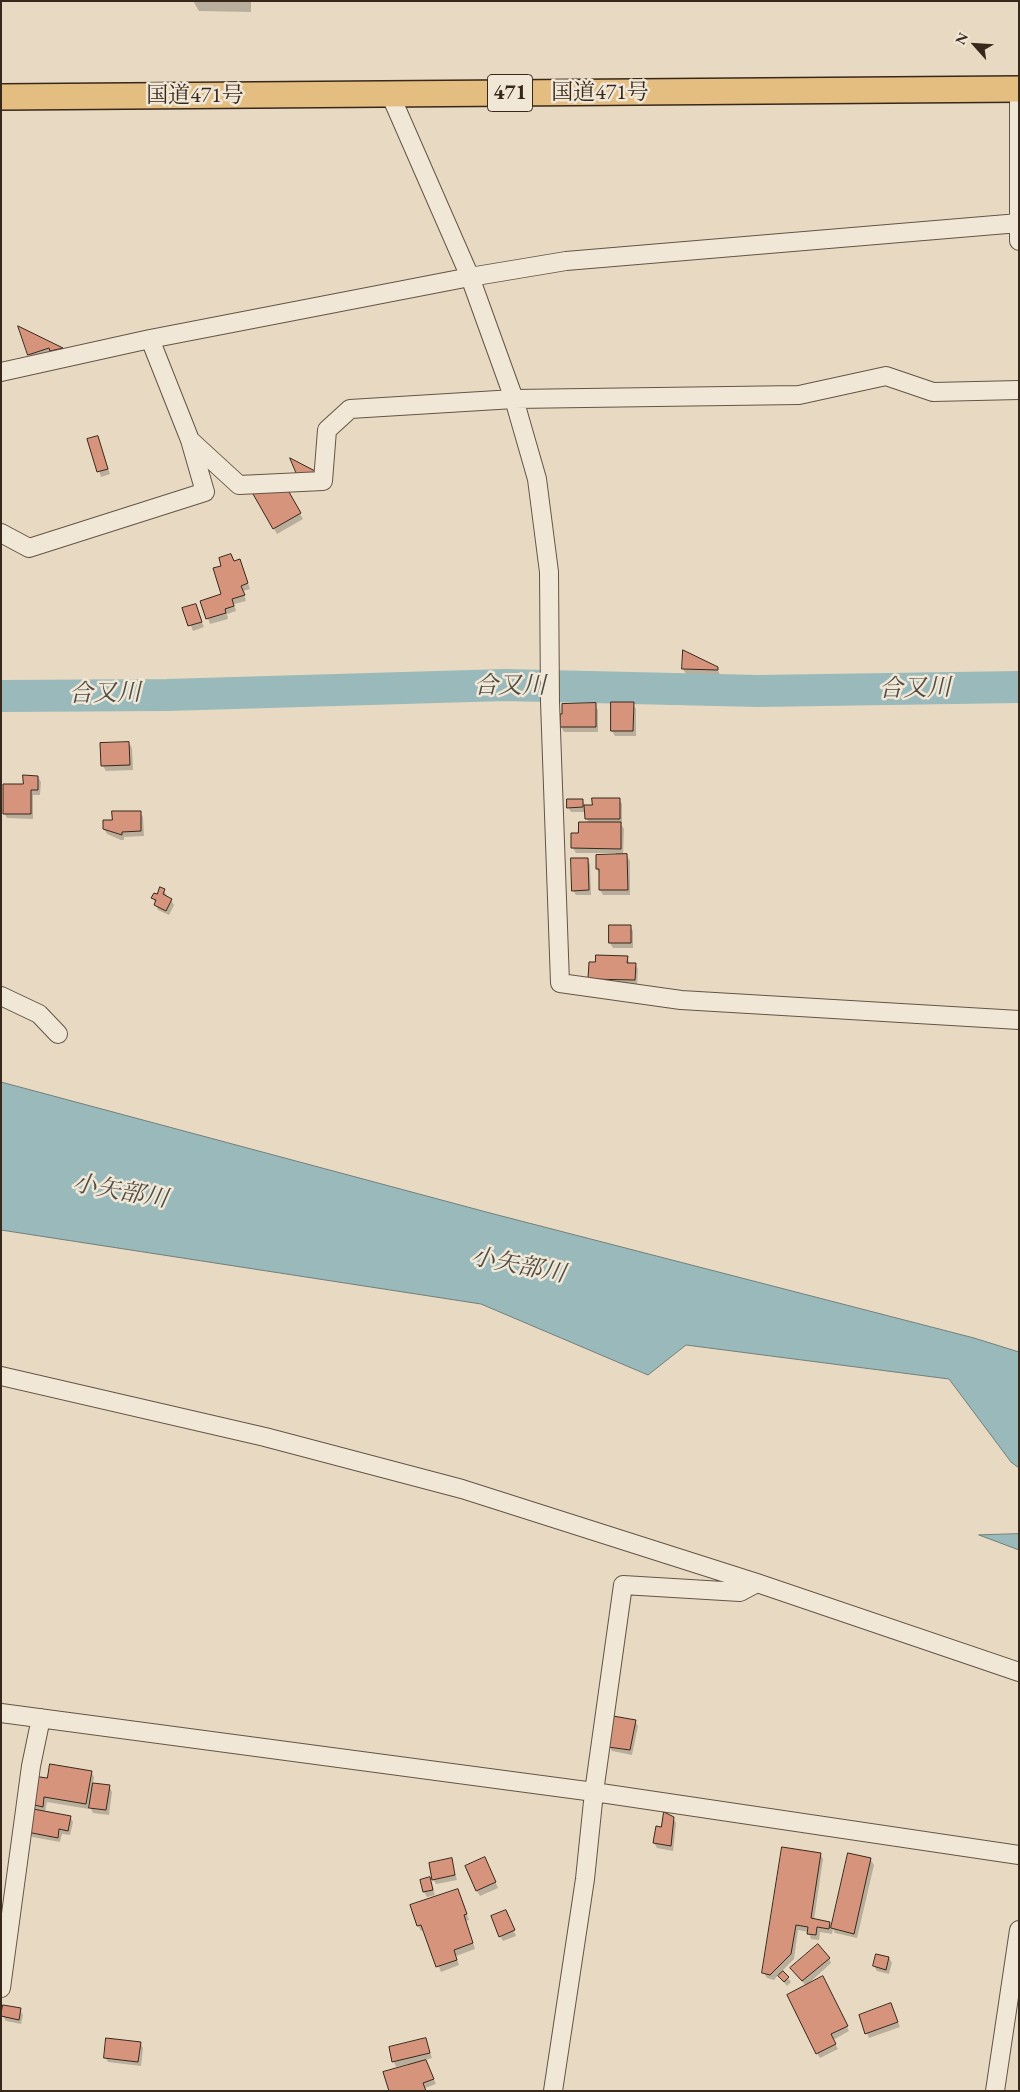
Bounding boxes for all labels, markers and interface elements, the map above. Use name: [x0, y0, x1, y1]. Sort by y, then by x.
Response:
north arrow: [950, 20, 1000, 70]
text: N: [951, 29, 972, 47]
road number: 471: [488, 75, 532, 112]
street label: 国道471号: [551, 80, 649, 106]
street label: 国道471号: [146, 83, 244, 109]
water label: 合又川: [474, 672, 546, 700]
water label: 合又川: [879, 674, 951, 704]
water label: 合又川: [69, 679, 141, 709]
water label: 小矢部川: [70, 1169, 170, 1215]
water label: 小矢部川: [468, 1243, 568, 1289]

